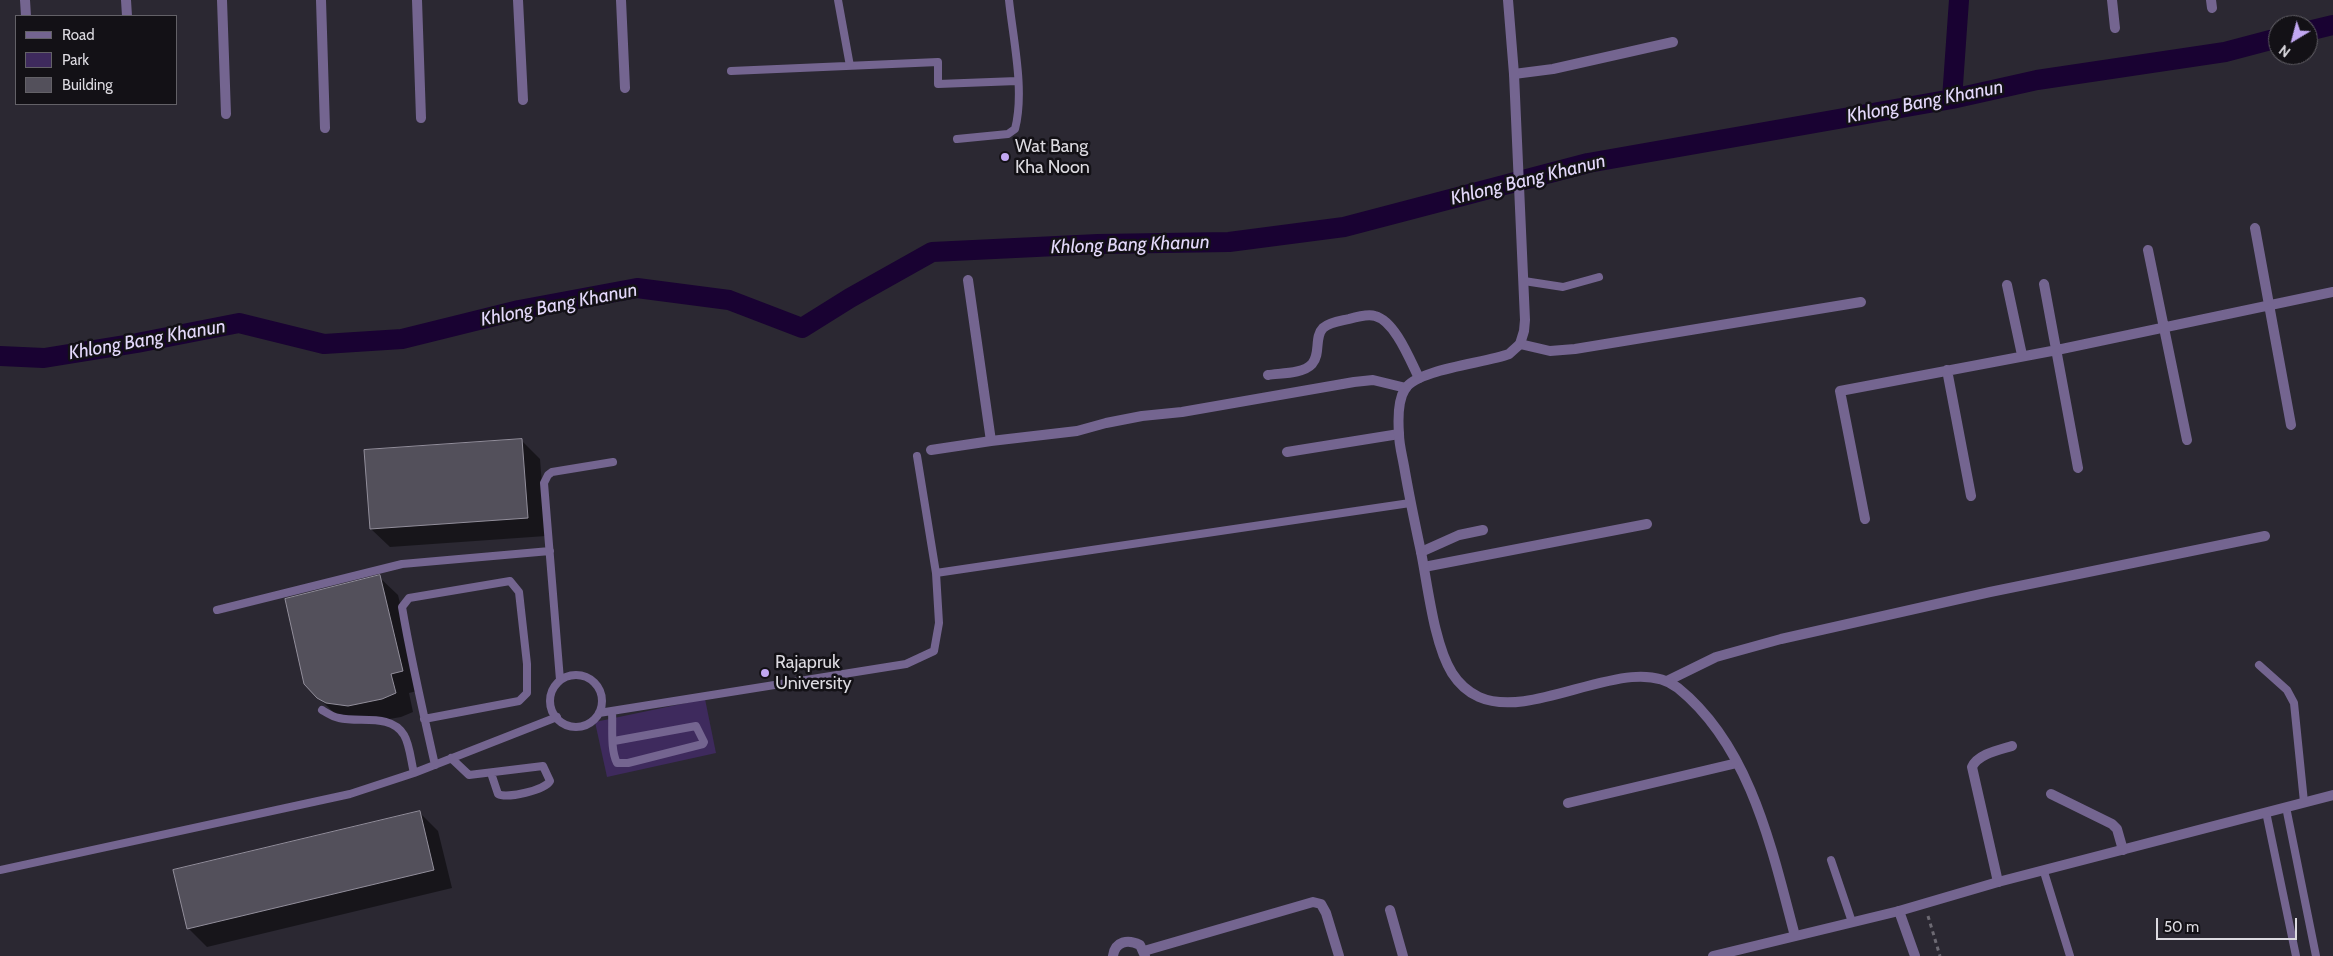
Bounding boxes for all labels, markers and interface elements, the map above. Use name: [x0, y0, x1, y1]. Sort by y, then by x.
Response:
legend: [15, 15, 178, 105]
north arrow: [2268, 15, 2318, 65]
text: Road: [62, 26, 95, 44]
text: N: [2275, 41, 2294, 61]
text: Park: [62, 51, 89, 69]
text: Building: [62, 76, 113, 94]
water label: Khlong Bang Khanun: [1845, 76, 2005, 128]
place label: Wat Bang Kha Noon: [1015, 136, 1090, 178]
water label: Khlong Bang Khanun: [1448, 150, 1608, 210]
marker: Wat Bang Kha Noon: [999, 151, 1011, 163]
water label: Khlong Bang Khanun: [1050, 231, 1210, 259]
water label: Khlong Bang Khanun: [479, 279, 639, 331]
water label: Khlong Bang Khanun: [67, 315, 227, 365]
place label: Rajapruk University: [775, 652, 852, 694]
marker: Rajapruk University: [759, 667, 771, 679]
scale bar: [2158, 908, 2299, 940]
text: 50 m: [2164, 918, 2199, 936]

